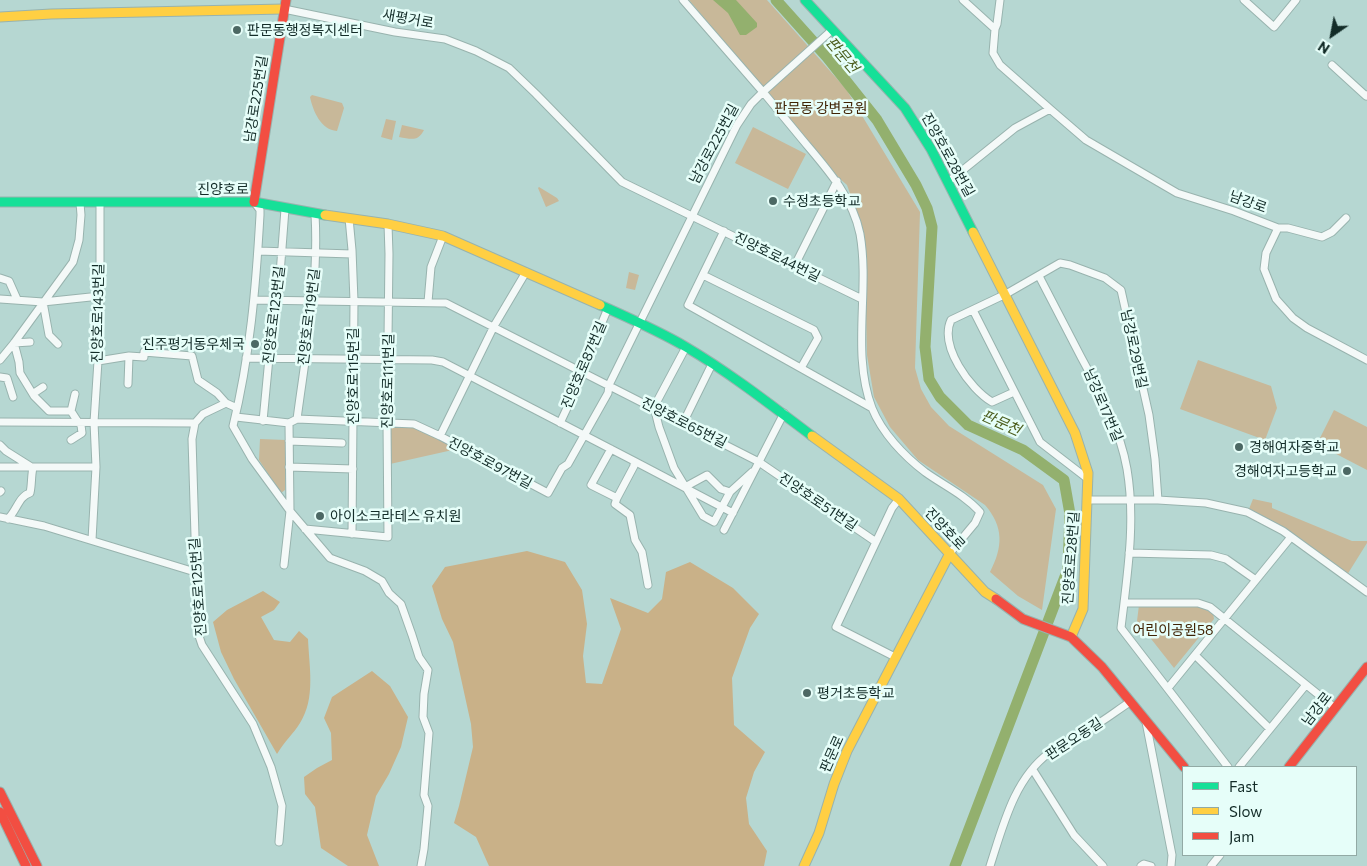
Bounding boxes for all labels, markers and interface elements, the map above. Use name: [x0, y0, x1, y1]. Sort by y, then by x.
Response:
street label: 새평거로: [381, 6, 435, 32]
north arrow: [1307, 10, 1357, 60]
place label: 판문동행정복지센터: [247, 22, 363, 38]
marker: 판문동행정복지센터: [231, 24, 243, 36]
water label: 판문천: [822, 33, 862, 77]
text: N: [1315, 38, 1333, 58]
street label: 남강로225번길: [241, 54, 271, 144]
park label: 판문동 강변공원: [775, 100, 867, 116]
street label: 남강로225번길: [686, 101, 742, 187]
street label: 진양호로28번길: [918, 110, 978, 200]
street label: 진양호로: [197, 181, 249, 197]
street label: 남강로: [1227, 187, 1269, 217]
place label: 수정초등학교: [783, 193, 860, 209]
marker: 수정초등학교: [767, 195, 779, 207]
street label: 진양호로44번길: [731, 229, 823, 285]
street label: 진양호로143번길: [89, 263, 107, 363]
street label: 진양호로123번길: [260, 265, 288, 365]
street label: 진양호로119번길: [295, 267, 323, 367]
street label: 남강로29번길: [1117, 308, 1151, 390]
street label: 진양호로87번길: [558, 319, 610, 411]
street label: 진양호로115번길: [345, 327, 361, 425]
street label: 진양호로111번길: [379, 333, 397, 429]
place label: 진주평거동우체국: [142, 336, 245, 352]
marker: 진주평거동우체국: [249, 338, 261, 350]
street label: 남강로17번길: [1080, 366, 1126, 444]
street label: 진양호로65번길: [638, 394, 730, 452]
water label: 판문천: [978, 406, 1024, 440]
street label: 진양호로97번길: [445, 434, 535, 492]
place label: 경해여자중학교: [1249, 439, 1339, 455]
marker: 경해여자중학교: [1233, 441, 1245, 453]
place label: 경해여자고등학교: [1234, 463, 1337, 479]
marker: 경해여자고등학교: [1341, 465, 1353, 477]
street label: 진양호로51번길: [775, 470, 861, 534]
street label: 진양호로: [921, 504, 969, 554]
place label: 아이소크라테스 유치원: [330, 508, 461, 524]
marker: 아이소크라테스 유치원: [314, 510, 326, 522]
street label: 진양호로28번길: [1059, 511, 1083, 605]
street label: 진양호로125번길: [186, 537, 210, 637]
park label: 어린이공원58: [1133, 622, 1213, 638]
place label: 평거초등학교: [817, 685, 894, 701]
marker: 평거초등학교: [801, 687, 813, 699]
street label: 남강로: [1298, 689, 1336, 729]
street label: 판문오동길: [1042, 714, 1106, 764]
street label: 판문로: [816, 733, 848, 775]
legend: [1182, 766, 1357, 856]
text: Fast: [1229, 777, 1258, 795]
text: Slow: [1229, 802, 1262, 820]
text: Jam: [1229, 827, 1254, 845]

